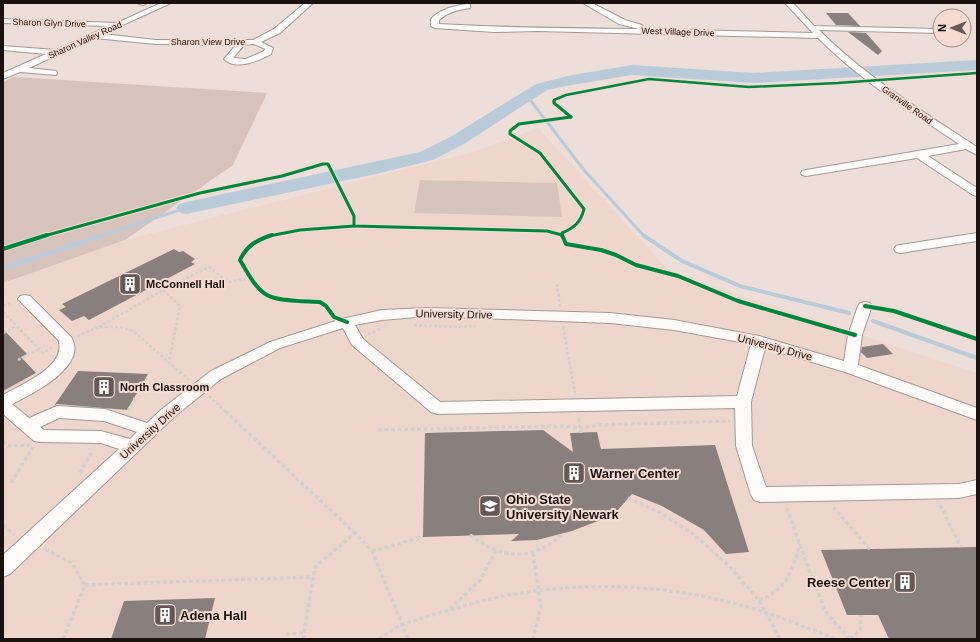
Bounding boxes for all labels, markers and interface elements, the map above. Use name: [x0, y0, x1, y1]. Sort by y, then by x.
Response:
north arrow: [932, 8, 972, 48]
street label: Sharon Glyn Drive: [12, 17, 86, 29]
street label: Sharon Valley Road: [47, 19, 123, 61]
text: N: [936, 24, 948, 32]
street label: West Village Drive: [641, 26, 715, 38]
street label: Sharon View Drive: [171, 37, 245, 47]
street label: Granville Road: [880, 84, 934, 126]
building icon: McConnell Hall: [117, 271, 143, 297]
place label: McConnell Hall: [146, 278, 225, 290]
street label: University Drive: [415, 307, 493, 321]
street label: University Drive: [736, 331, 814, 363]
building icon: North Classroom: [91, 374, 117, 400]
place label: North Classroom: [120, 381, 209, 393]
street label: University Drive: [117, 401, 183, 461]
building icon: Warner Center: [561, 460, 587, 486]
place label: Warner Center: [590, 466, 679, 481]
place label: Ohio State University Newark: [506, 492, 619, 522]
school or university icon: Ohio State University Newark: [477, 493, 503, 519]
building icon: Reese Center: [892, 569, 918, 595]
place label: Reese Center: [807, 575, 890, 590]
building icon: Adena Hall: [152, 602, 178, 628]
place label: Adena Hall: [180, 608, 247, 623]

